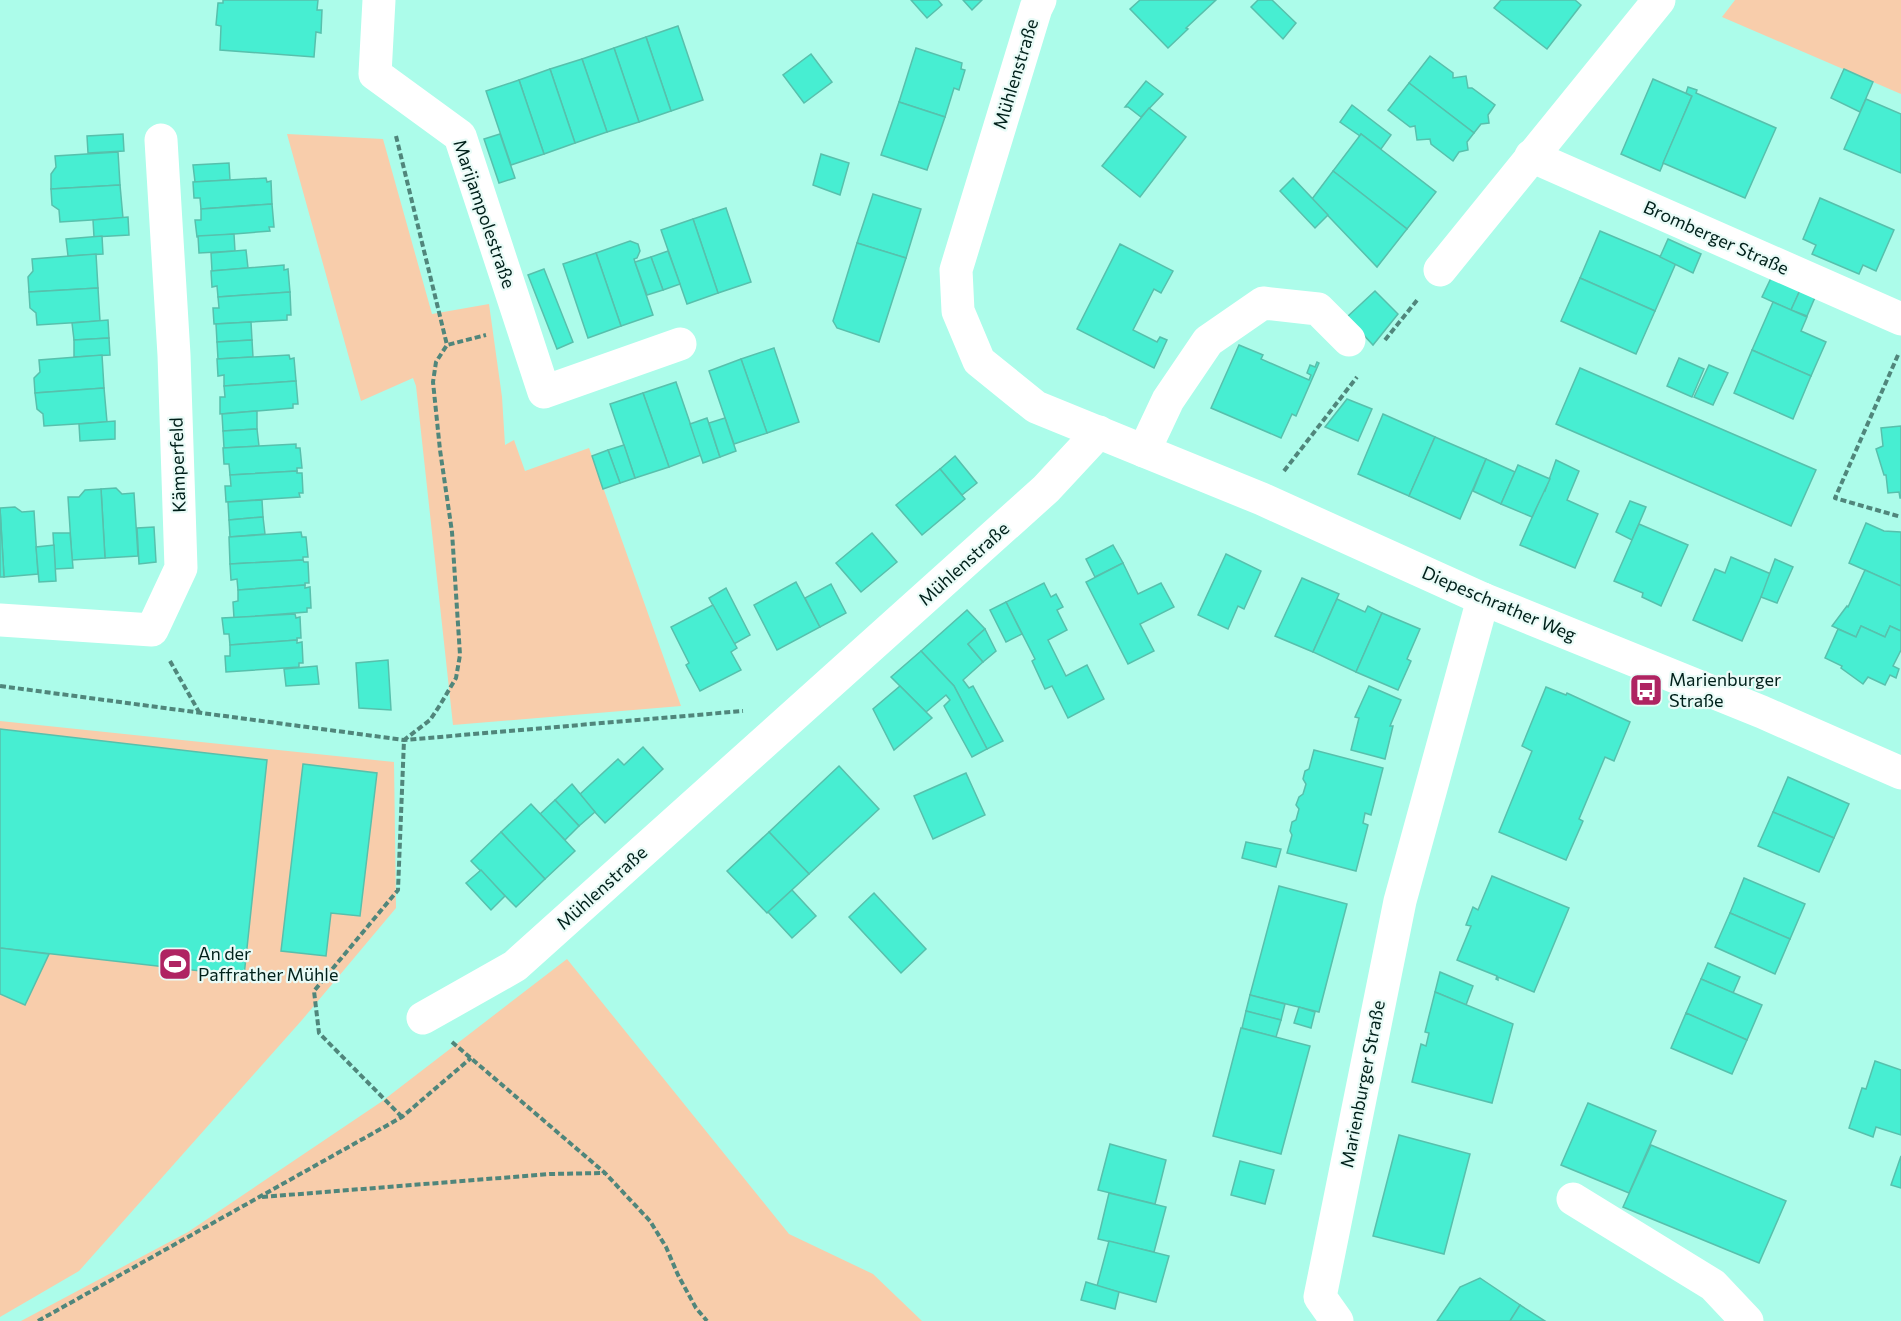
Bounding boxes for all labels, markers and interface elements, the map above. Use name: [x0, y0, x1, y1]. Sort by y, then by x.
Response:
street label: Mühlenstraße: [988, 16, 1042, 132]
street label: Marijampolestraße: [449, 136, 521, 291]
street label: Bromberger Straße: [1640, 195, 1792, 279]
street label: Kämperfeld: [164, 417, 190, 513]
street label: Mühlenstraße: [914, 517, 1013, 610]
street label: Diepeschrather Weg: [1419, 561, 1580, 646]
place label: Marienburger Straße: [1669, 668, 1781, 711]
bus stop icon: Marienburger Straße: [1628, 672, 1664, 708]
street label: Mühlenstraße: [552, 841, 651, 934]
place label: An der Paffrather Mühle: [198, 942, 338, 985]
sports icon: An der Paffrather Mühle: [157, 946, 193, 982]
street label: Marienburger Straße: [1335, 998, 1389, 1169]

